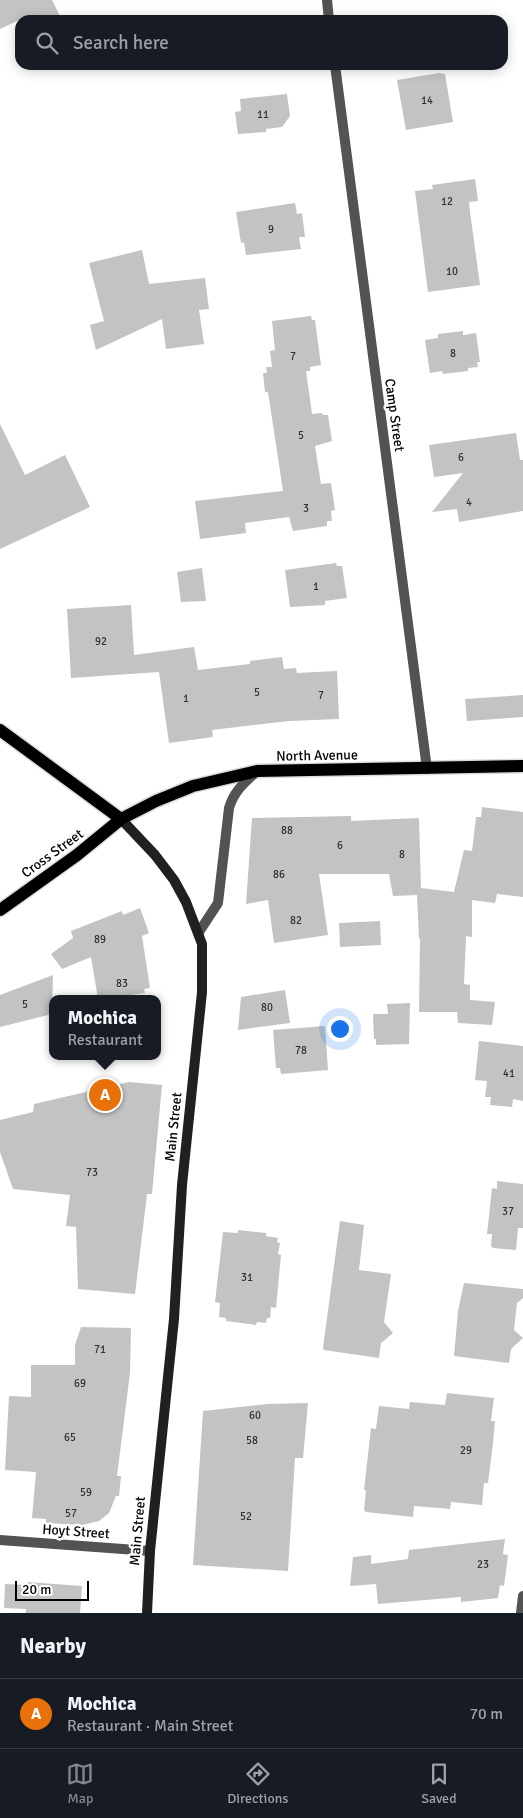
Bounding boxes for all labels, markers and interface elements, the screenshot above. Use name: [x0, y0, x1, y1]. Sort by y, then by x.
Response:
search box: [15, 15, 508, 70]
icon: search: [33, 29, 61, 57]
text: Search here: [73, 31, 169, 55]
house number: 14: [421, 94, 433, 107]
house number: 11: [257, 108, 269, 121]
house number: 12: [441, 195, 453, 208]
house number: 9: [268, 223, 274, 236]
house number: 10: [446, 265, 458, 278]
house number: 8: [450, 347, 456, 360]
house number: 7: [290, 350, 296, 363]
street label: Camp Street: [381, 377, 408, 453]
house number: 5: [298, 429, 304, 442]
house number: 6: [458, 451, 464, 464]
house number: 4: [466, 496, 472, 509]
house number: 3: [303, 502, 309, 515]
house number: 1: [313, 580, 319, 593]
house number: 92: [95, 635, 107, 648]
house number: 5: [254, 686, 260, 699]
house number: 7: [318, 689, 324, 702]
house number: 1: [183, 692, 189, 705]
street label: North Avenue: [276, 746, 358, 765]
house number: 88: [281, 824, 293, 837]
street label: Cross Street: [18, 825, 87, 882]
house number: 6: [337, 839, 343, 852]
house number: 8: [399, 848, 405, 861]
house number: 86: [273, 868, 285, 881]
house number: 82: [290, 914, 302, 927]
house number: 89: [94, 933, 106, 946]
house number: 83: [116, 977, 128, 990]
popup: [49, 995, 161, 1060]
house number: 5: [22, 998, 28, 1011]
house number: 80: [261, 1001, 273, 1014]
text: Mochica: [67, 1006, 137, 1030]
your location: [327, 1016, 353, 1042]
text: Restaurant: [67, 1030, 143, 1050]
house number: 78: [295, 1044, 307, 1057]
house number: 41: [503, 1067, 515, 1080]
pin: A: [89, 1076, 121, 1114]
street label: Main Street: [161, 1092, 186, 1162]
house number: 73: [86, 1166, 98, 1179]
house number: 37: [502, 1205, 514, 1218]
house number: 31: [241, 1271, 253, 1284]
house number: 71: [94, 1343, 106, 1356]
house number: 69: [74, 1377, 86, 1390]
house number: 60: [249, 1409, 261, 1422]
house number: 65: [64, 1431, 76, 1444]
house number: 58: [246, 1434, 258, 1447]
house number: 29: [460, 1444, 472, 1457]
house number: 59: [80, 1486, 92, 1499]
street label: Main Street: [126, 1496, 149, 1566]
house number: 57: [65, 1507, 77, 1520]
house number: 52: [240, 1510, 252, 1523]
street label: Hoyt Street: [42, 1521, 110, 1542]
house number: 23: [477, 1558, 489, 1571]
scale bar: [15, 1578, 89, 1601]
text: 20 m: [22, 1581, 51, 1598]
text: Nearby: [20, 1633, 86, 1659]
text: Mochica: [67, 1692, 137, 1716]
text: A: [31, 1704, 41, 1724]
text: 70 m: [469, 1704, 503, 1724]
text: Restaurant · Main Street: [67, 1716, 233, 1736]
tab: Map: [66, 1760, 94, 1807]
tab: Directions: [227, 1760, 288, 1807]
tab: Saved: [421, 1760, 457, 1807]

